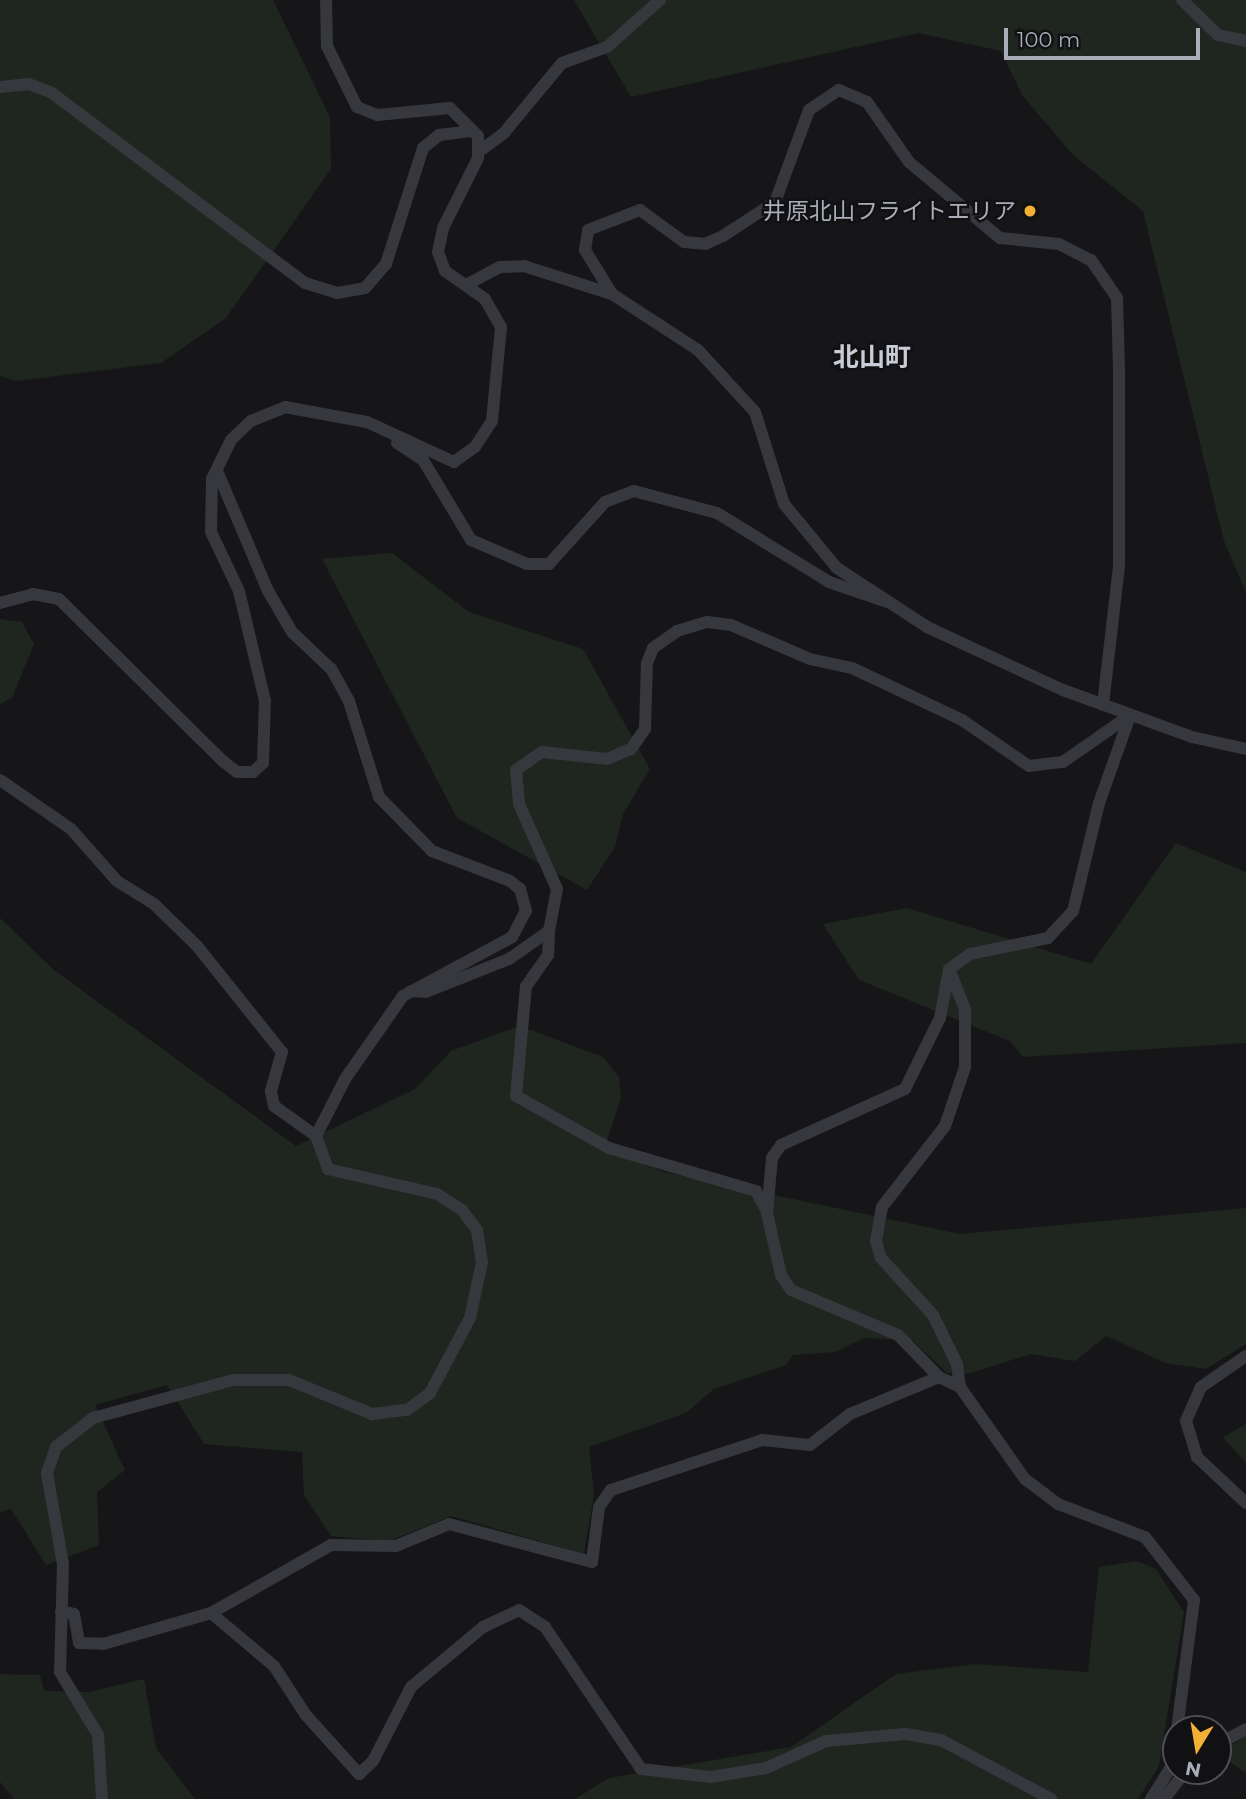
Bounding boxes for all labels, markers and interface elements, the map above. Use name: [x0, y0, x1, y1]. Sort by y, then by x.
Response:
scale bar: [1008, 14, 1204, 58]
text: 100 m: [1017, 27, 1080, 52]
place label: 井原北山フライトエリア: [763, 197, 1016, 225]
marker: 井原北山フライトエリア: [1022, 203, 1038, 219]
district label: 北山町: [833, 342, 911, 374]
north arrow: [1162, 1715, 1232, 1785]
text: N: [1184, 1756, 1203, 1782]

